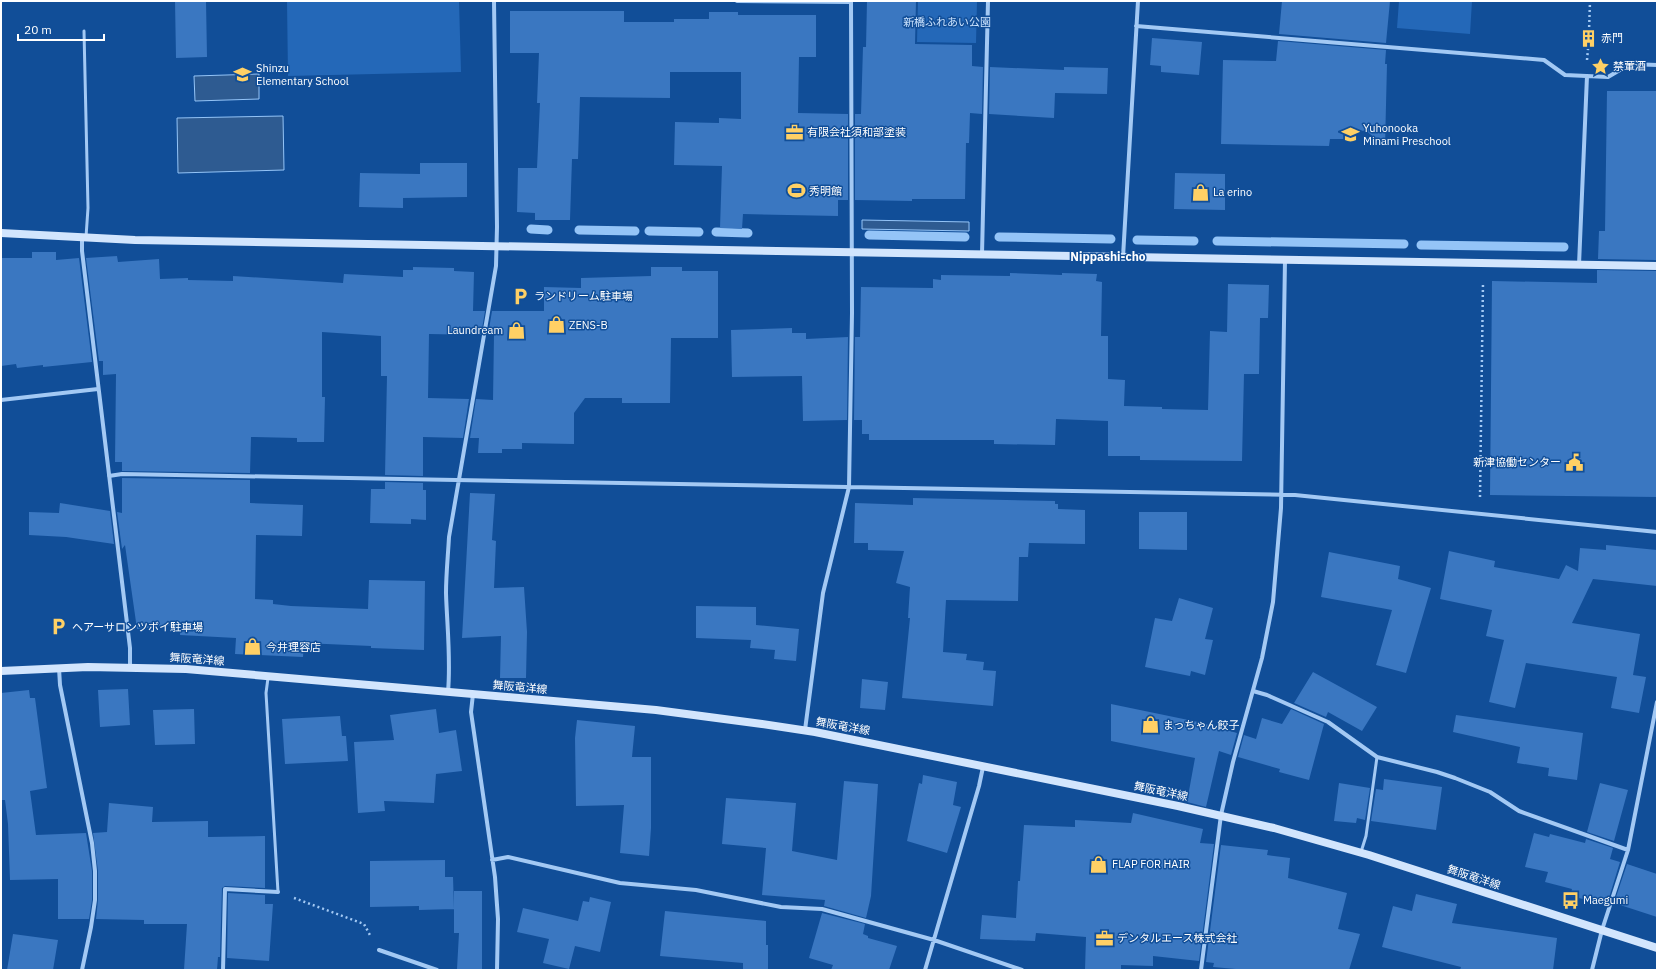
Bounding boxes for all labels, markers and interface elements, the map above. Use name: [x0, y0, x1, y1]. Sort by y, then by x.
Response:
park label: 新橋ふれあい公園: [903, 15, 991, 29]
scale bar: [18, 16, 104, 42]
text: 20 m: [24, 22, 52, 37]
building icon: 赤門: [1578, 28, 1598, 48]
place label: 赤門: [1601, 31, 1623, 45]
place icon: 禁葷酒: [1590, 56, 1610, 76]
place label: 禁葷酒: [1613, 59, 1646, 73]
place label: Shinzu Elementary School: [256, 61, 349, 88]
school or university icon: Shinzu Elementary School: [233, 64, 253, 84]
place label: Yuhonooka Minami Preschool: [1363, 121, 1451, 148]
office icon: 有限会社須和部塗装: [784, 122, 804, 142]
school or university icon: Yuhonooka Minami Preschool: [1340, 124, 1360, 144]
place label: 有限会社須和部塗装: [807, 125, 906, 139]
sports icon: 秀明館: [786, 181, 806, 201]
shop icon: La erino: [1190, 182, 1210, 202]
place label: 秀明館: [809, 184, 842, 198]
place label: La erino: [1213, 185, 1252, 199]
district label: Nippashi-cho: [1070, 249, 1146, 264]
parking icon: ランドリーム駐車場: [511, 286, 531, 306]
place label: ランドリーム駐車場: [534, 289, 633, 303]
shop icon: ZENS-B: [546, 315, 566, 335]
place label: ZENS-B: [569, 318, 608, 332]
shop icon: Laundream: [506, 320, 526, 340]
place label: Laundream: [447, 323, 503, 337]
public building icon: 新津協働センター: [1564, 452, 1584, 472]
place label: 新津協働センター: [1473, 455, 1561, 469]
parking icon: ヘアーサロンツボイ駐車場: [49, 617, 69, 637]
place label: ヘアーサロンツボイ駐車場: [72, 620, 203, 634]
shop icon: 今井理容店: [243, 637, 263, 657]
place label: 今井理容店: [266, 640, 321, 654]
street label: 舞阪竜洋線: [169, 650, 225, 668]
street label: 舞阪竜洋線: [492, 678, 548, 696]
street label: 舞阪竜洋線: [815, 714, 871, 738]
shop icon: まっちゃん餃子: [1140, 715, 1160, 735]
place label: まっちゃん餃子: [1163, 718, 1240, 732]
street label: 舞阪竜洋線: [1133, 778, 1189, 804]
shop icon: FLAP FOR HAIR: [1089, 854, 1109, 874]
place label: FLAP FOR HAIR: [1112, 857, 1190, 871]
street label: 舞阪竜洋線: [1446, 862, 1502, 892]
bus stop icon: Maegumi: [1560, 890, 1580, 910]
place label: Maegumi: [1583, 893, 1628, 907]
office icon: デンタルエース株式会社: [1094, 928, 1114, 948]
place label: デンタルエース株式会社: [1117, 931, 1237, 945]

